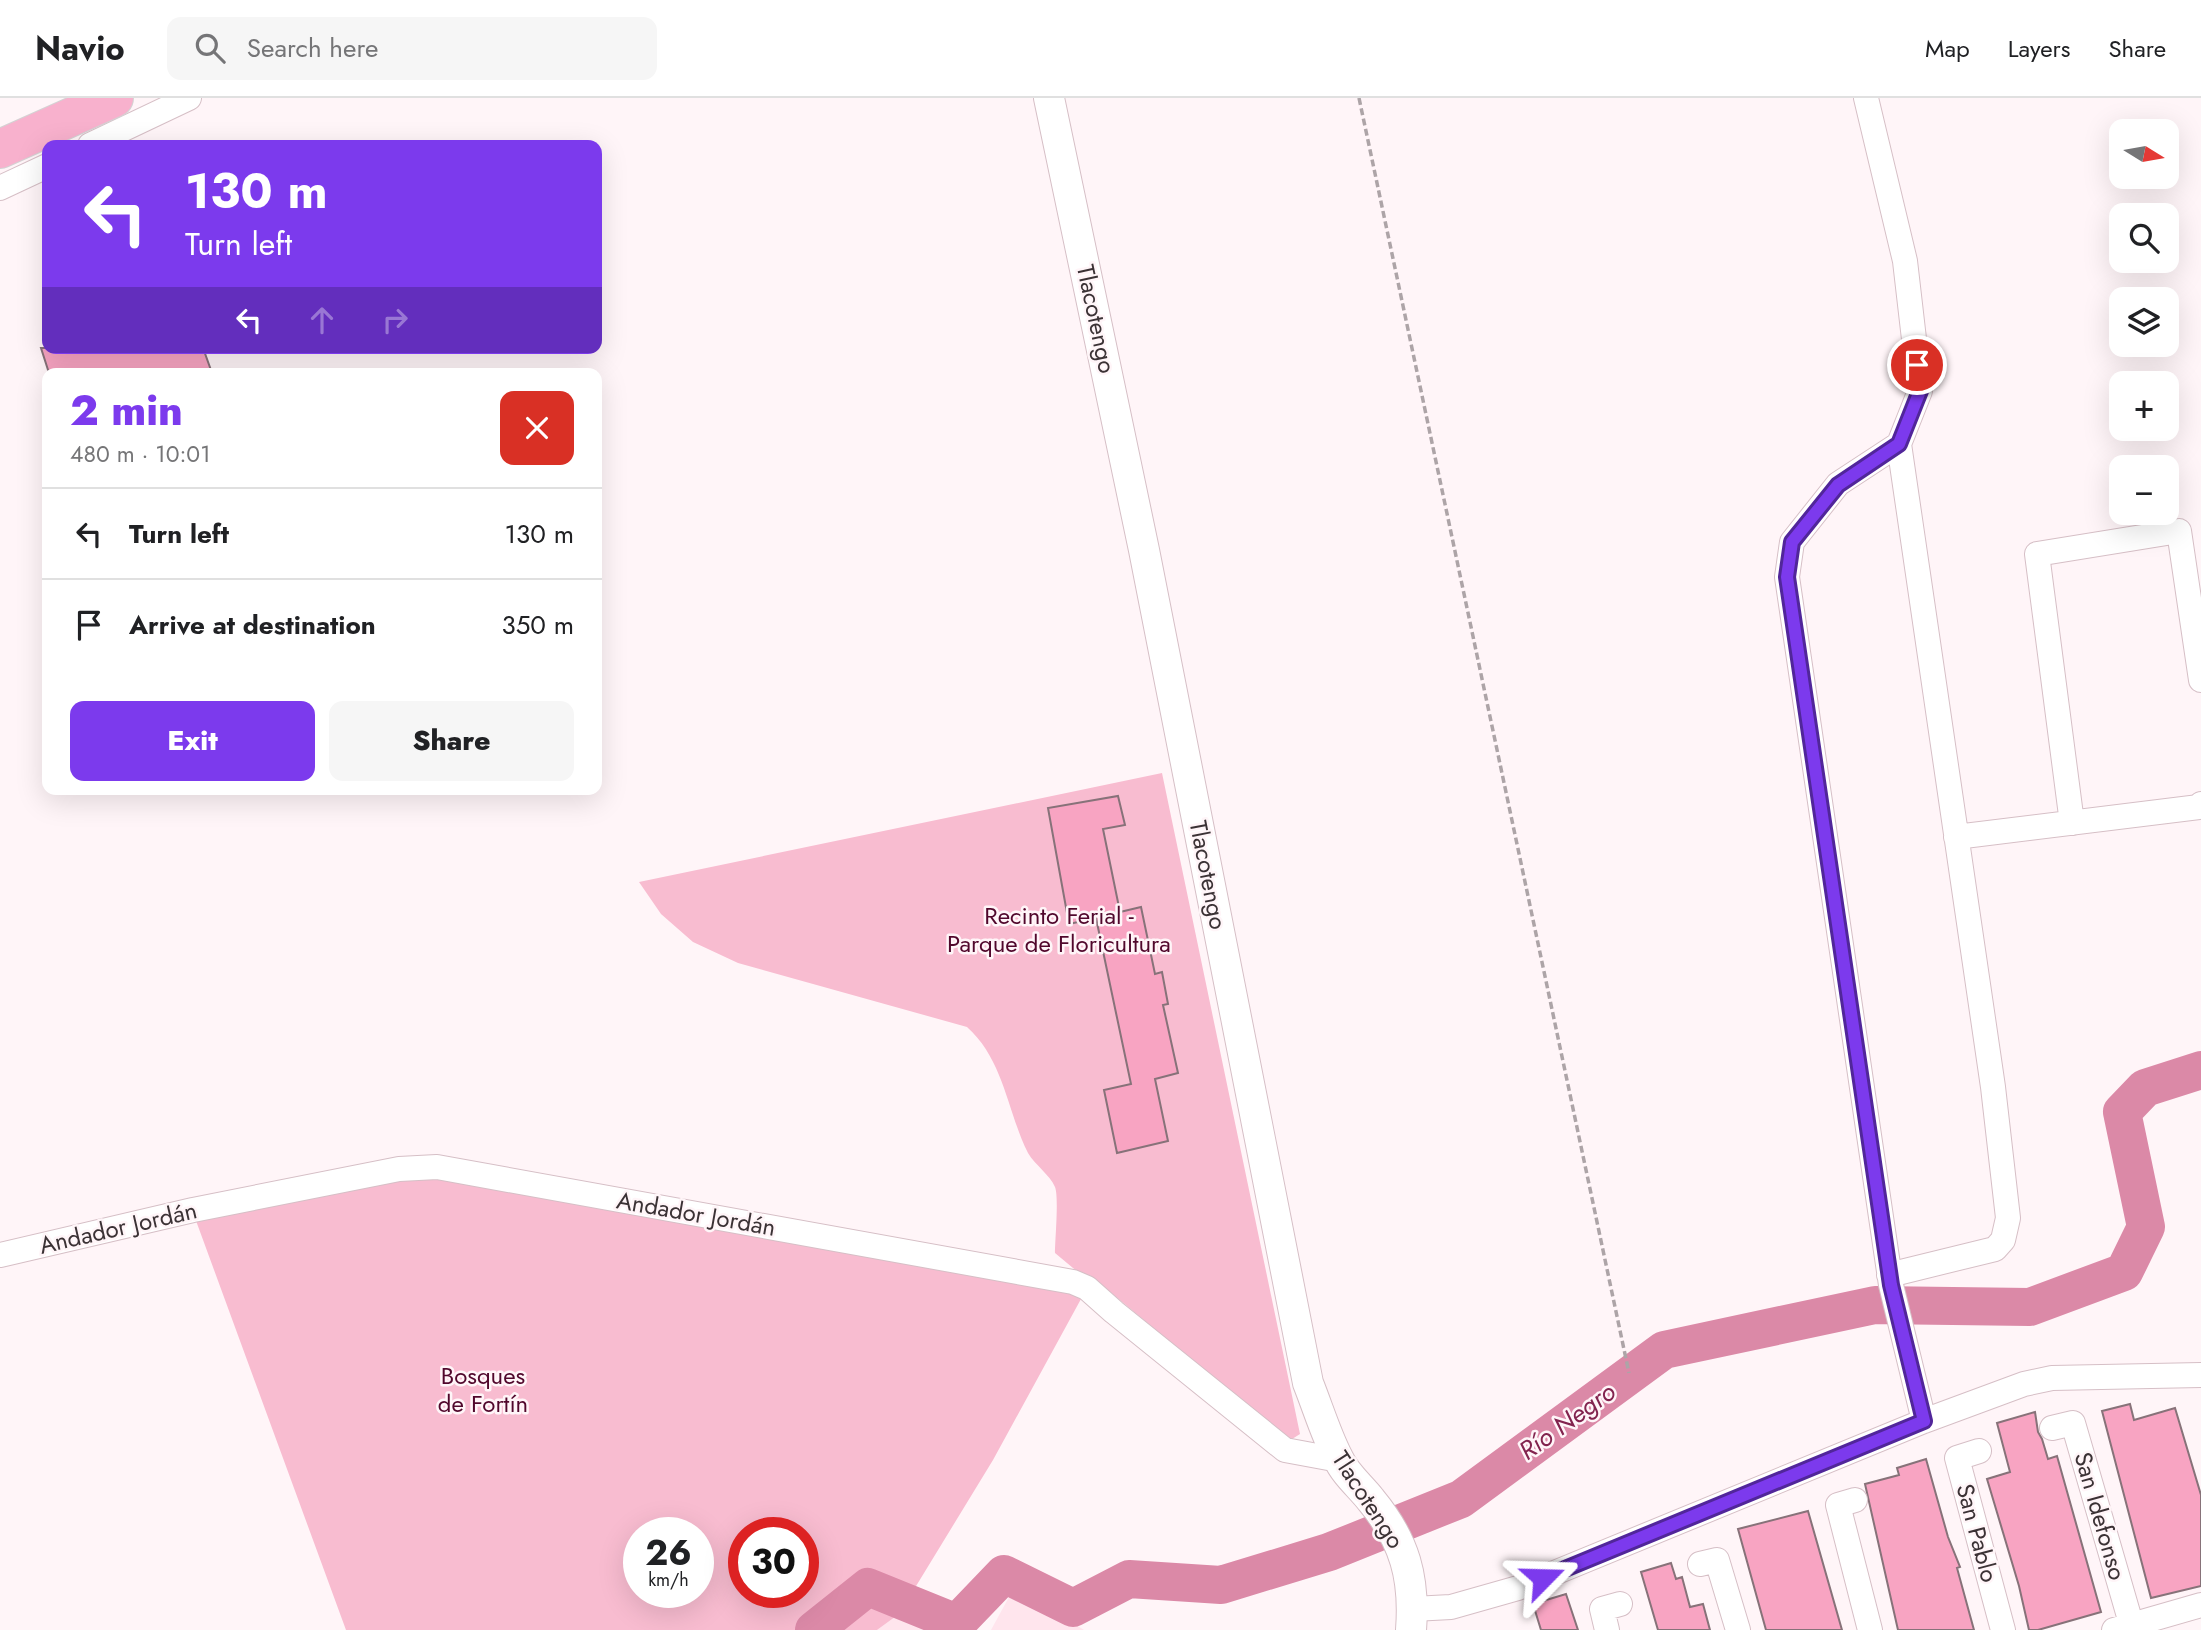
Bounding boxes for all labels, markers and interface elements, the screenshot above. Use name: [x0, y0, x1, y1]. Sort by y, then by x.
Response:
search box: [167, 17, 657, 80]
text: Navio: [35, 25, 125, 72]
icon: search: [191, 29, 229, 67]
text: Search here: [247, 29, 378, 67]
text: Map: [1925, 31, 1970, 66]
text: Layers: [2008, 31, 2070, 66]
text: Share: [2108, 31, 2166, 66]
north arrow: [2109, 119, 2179, 189]
map controls: [2109, 119, 2179, 525]
text: 130 m: [185, 156, 328, 226]
icon: left: [70, 168, 161, 259]
button: search: [2109, 203, 2179, 273]
text: Turn left: [185, 221, 292, 267]
street label: Tlacotengo: [1068, 261, 1125, 376]
button: layers: [2109, 287, 2179, 357]
icon: left: [230, 301, 268, 339]
icon: ahead: [303, 301, 341, 339]
icon: right: [376, 301, 414, 339]
pin: [1887, 335, 1947, 395]
icon: arrive: [1898, 346, 1936, 384]
button: +: [2109, 371, 2179, 441]
text: 2 min: [70, 380, 183, 441]
button: close: [500, 391, 574, 465]
text: 480 m · 10:01: [70, 437, 211, 471]
button: −: [2109, 455, 2179, 525]
icon: left: [70, 515, 108, 553]
text: Turn left: [129, 515, 229, 553]
text: 130 m: [504, 515, 574, 553]
icon: arrive: [70, 606, 108, 644]
text: Arrive at destination: [129, 606, 376, 644]
text: 350 m: [501, 606, 574, 644]
button: Exit: [70, 701, 315, 781]
button: Share: [329, 701, 574, 781]
street label: Tlacotengo: [1181, 817, 1236, 932]
park label: Recinto Ferial - Parque de Floricultura: [947, 898, 1171, 961]
street label: Andador Jordán: [614, 1182, 778, 1245]
street label: Andador Jordán: [36, 1192, 200, 1263]
park label: Bosques de Fortín: [438, 1358, 528, 1421]
water label: Río Negro: [1511, 1373, 1623, 1469]
street label: Tlacotengo: [1324, 1444, 1413, 1556]
street label: San Idefonso: [2065, 1448, 2135, 1584]
street label: San Pablo: [1948, 1480, 2007, 1586]
speed limit sign: 30: [728, 1517, 819, 1608]
text: 26: [645, 1528, 692, 1578]
position arrow: [1506, 1541, 1580, 1615]
text: km/h: [648, 1567, 689, 1593]

